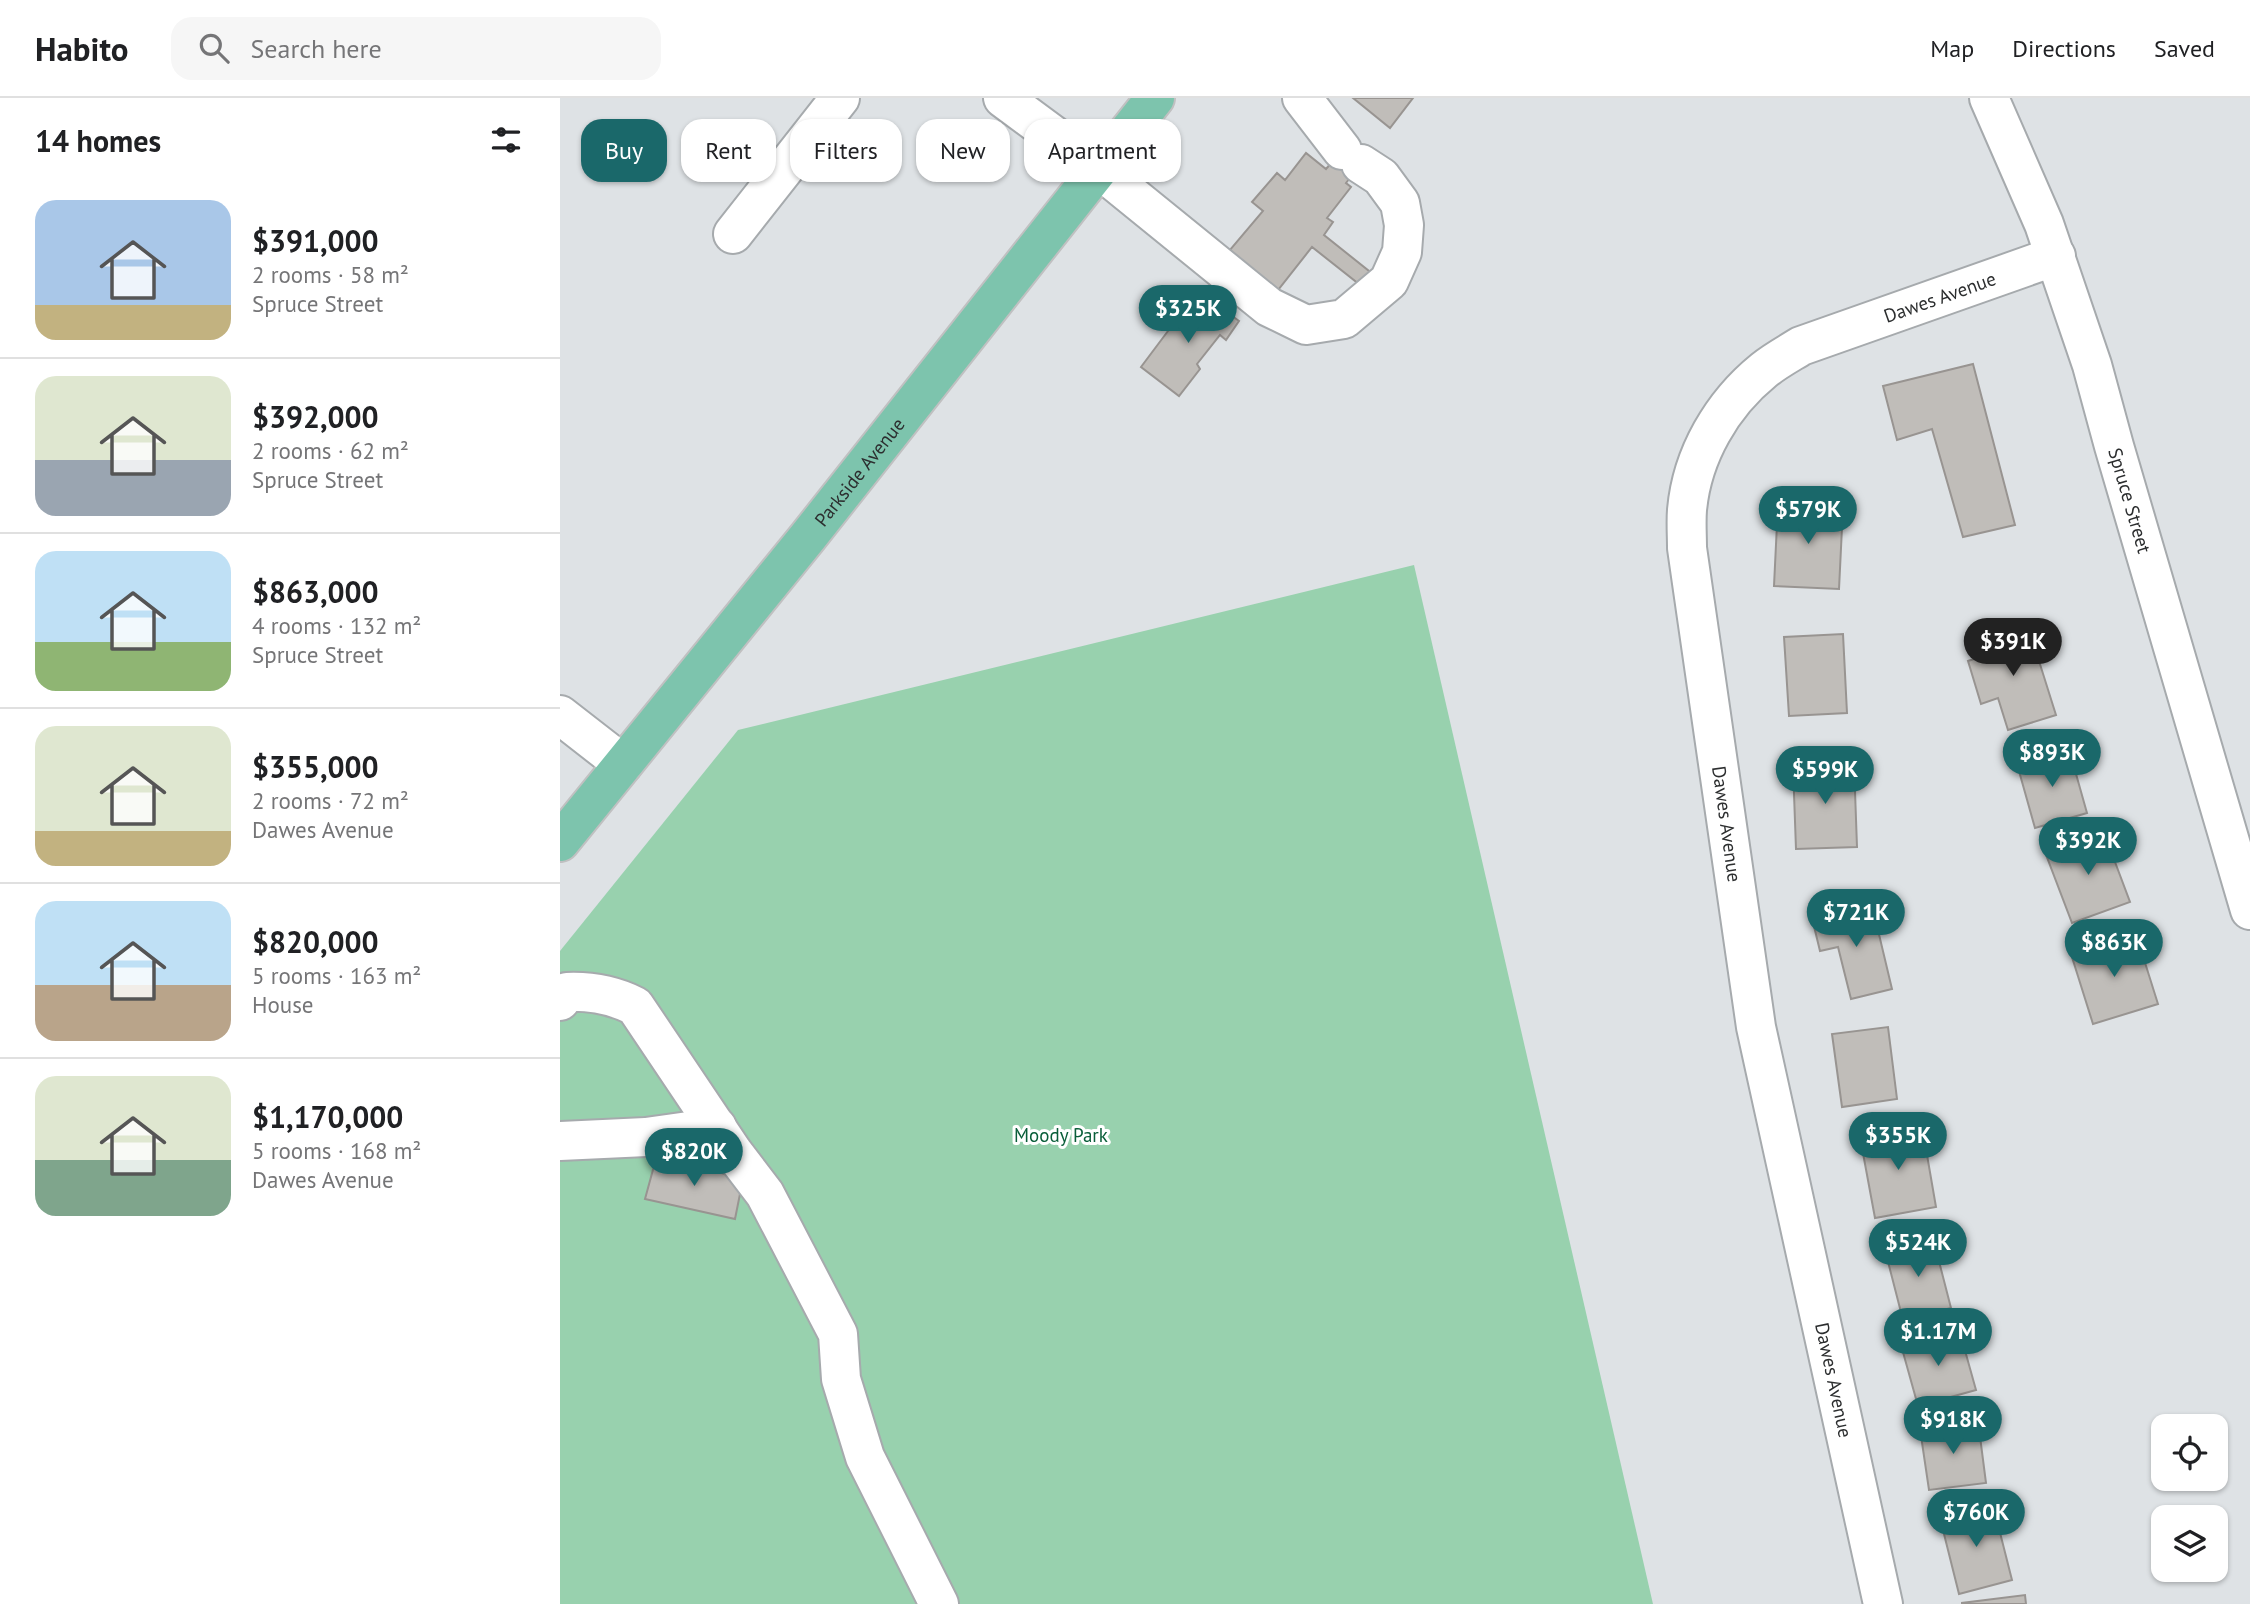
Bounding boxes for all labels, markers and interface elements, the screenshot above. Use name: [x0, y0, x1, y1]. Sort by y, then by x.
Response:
search box: [171, 17, 661, 80]
text: Habito: [35, 27, 129, 70]
icon: search: [195, 29, 233, 67]
text: Search here: [251, 32, 382, 65]
text: Map: [1930, 33, 1974, 64]
text: Directions: [2012, 33, 2116, 64]
text: Saved: [2154, 33, 2215, 64]
chip: Buy: [581, 119, 667, 182]
chip: Rent: [681, 119, 776, 182]
chip: Filters: [790, 119, 902, 182]
chip: New: [916, 119, 1010, 182]
chip: Apartment: [1024, 119, 1181, 182]
text: 14 homes: [35, 121, 161, 160]
icon: filters: [487, 121, 525, 159]
text: $391,000: [252, 221, 379, 260]
icon: home: [91, 228, 175, 312]
text: 2 rooms · 58 m²: [252, 260, 409, 289]
street label: Dawes Avenue: [1881, 266, 1999, 328]
pin: $325K: [1139, 286, 1237, 345]
text: Spruce Street: [252, 289, 383, 318]
text: $325K: [1155, 293, 1221, 322]
text: $392,000: [252, 397, 379, 436]
icon: home: [91, 404, 175, 488]
street label: Parkside Avenue: [809, 413, 910, 531]
text: 2 rooms · 62 m²: [252, 436, 409, 465]
street label: Spruce Street: [2103, 445, 2157, 556]
text: Spruce Street: [252, 465, 383, 494]
pin: $579K: [1759, 486, 1857, 546]
text: $579K: [1775, 494, 1841, 523]
text: $863,000: [252, 572, 379, 611]
icon: home: [91, 579, 175, 663]
text: 4 rooms · 132 m²: [252, 611, 421, 640]
pin: $391K: [1964, 618, 2062, 678]
text: $391K: [1980, 626, 2046, 655]
text: Spruce Street: [252, 640, 383, 669]
pin: $893K: [2003, 730, 2101, 789]
text: $893K: [2019, 737, 2085, 766]
pin: $599K: [1776, 746, 1874, 806]
text: $355,000: [252, 747, 379, 786]
icon: home: [91, 754, 175, 838]
text: $599K: [1792, 754, 1858, 783]
street label: Dawes Avenue: [1707, 764, 1747, 884]
text: 2 rooms · 72 m²: [252, 786, 409, 815]
text: Dawes Avenue: [252, 815, 394, 844]
pin: $392K: [2039, 818, 2137, 877]
text: $392K: [2055, 825, 2121, 854]
pin: $721K: [1807, 890, 1905, 949]
text: $721K: [1823, 897, 1889, 926]
pin: $863K: [2065, 920, 2163, 979]
text: $820,000: [252, 922, 379, 961]
text: $863K: [2081, 927, 2147, 956]
icon: home: [91, 929, 175, 1013]
text: 5 rooms · 163 m²: [252, 961, 421, 990]
text: House: [252, 990, 314, 1019]
text: $1,170,000: [252, 1097, 403, 1136]
icon: home: [91, 1104, 175, 1188]
pin: $355K: [1849, 1112, 1947, 1172]
text: $355K: [1865, 1120, 1931, 1149]
park label: Moody Park: [1014, 1123, 1108, 1147]
pin: $820K: [645, 1128, 743, 1188]
text: 5 rooms · 168 m²: [252, 1136, 421, 1165]
text: $820K: [661, 1136, 727, 1165]
text: Dawes Avenue: [252, 1165, 394, 1194]
pin: $524K: [1869, 1220, 1967, 1279]
text: $524K: [1885, 1227, 1951, 1256]
pin: $1.17M: [1881, 1308, 1995, 1368]
text: $1.17M: [1900, 1316, 1976, 1345]
street label: Dawes Avenue: [1810, 1320, 1858, 1440]
pin: $918K: [1904, 1396, 2002, 1456]
text: $918K: [1920, 1404, 1986, 1433]
map controls: [2151, 1414, 2228, 1582]
button: locate: [2151, 1414, 2228, 1491]
pin: $760K: [1927, 1490, 2025, 1549]
text: $760K: [1943, 1497, 2009, 1526]
button: layers: [2151, 1505, 2228, 1582]

